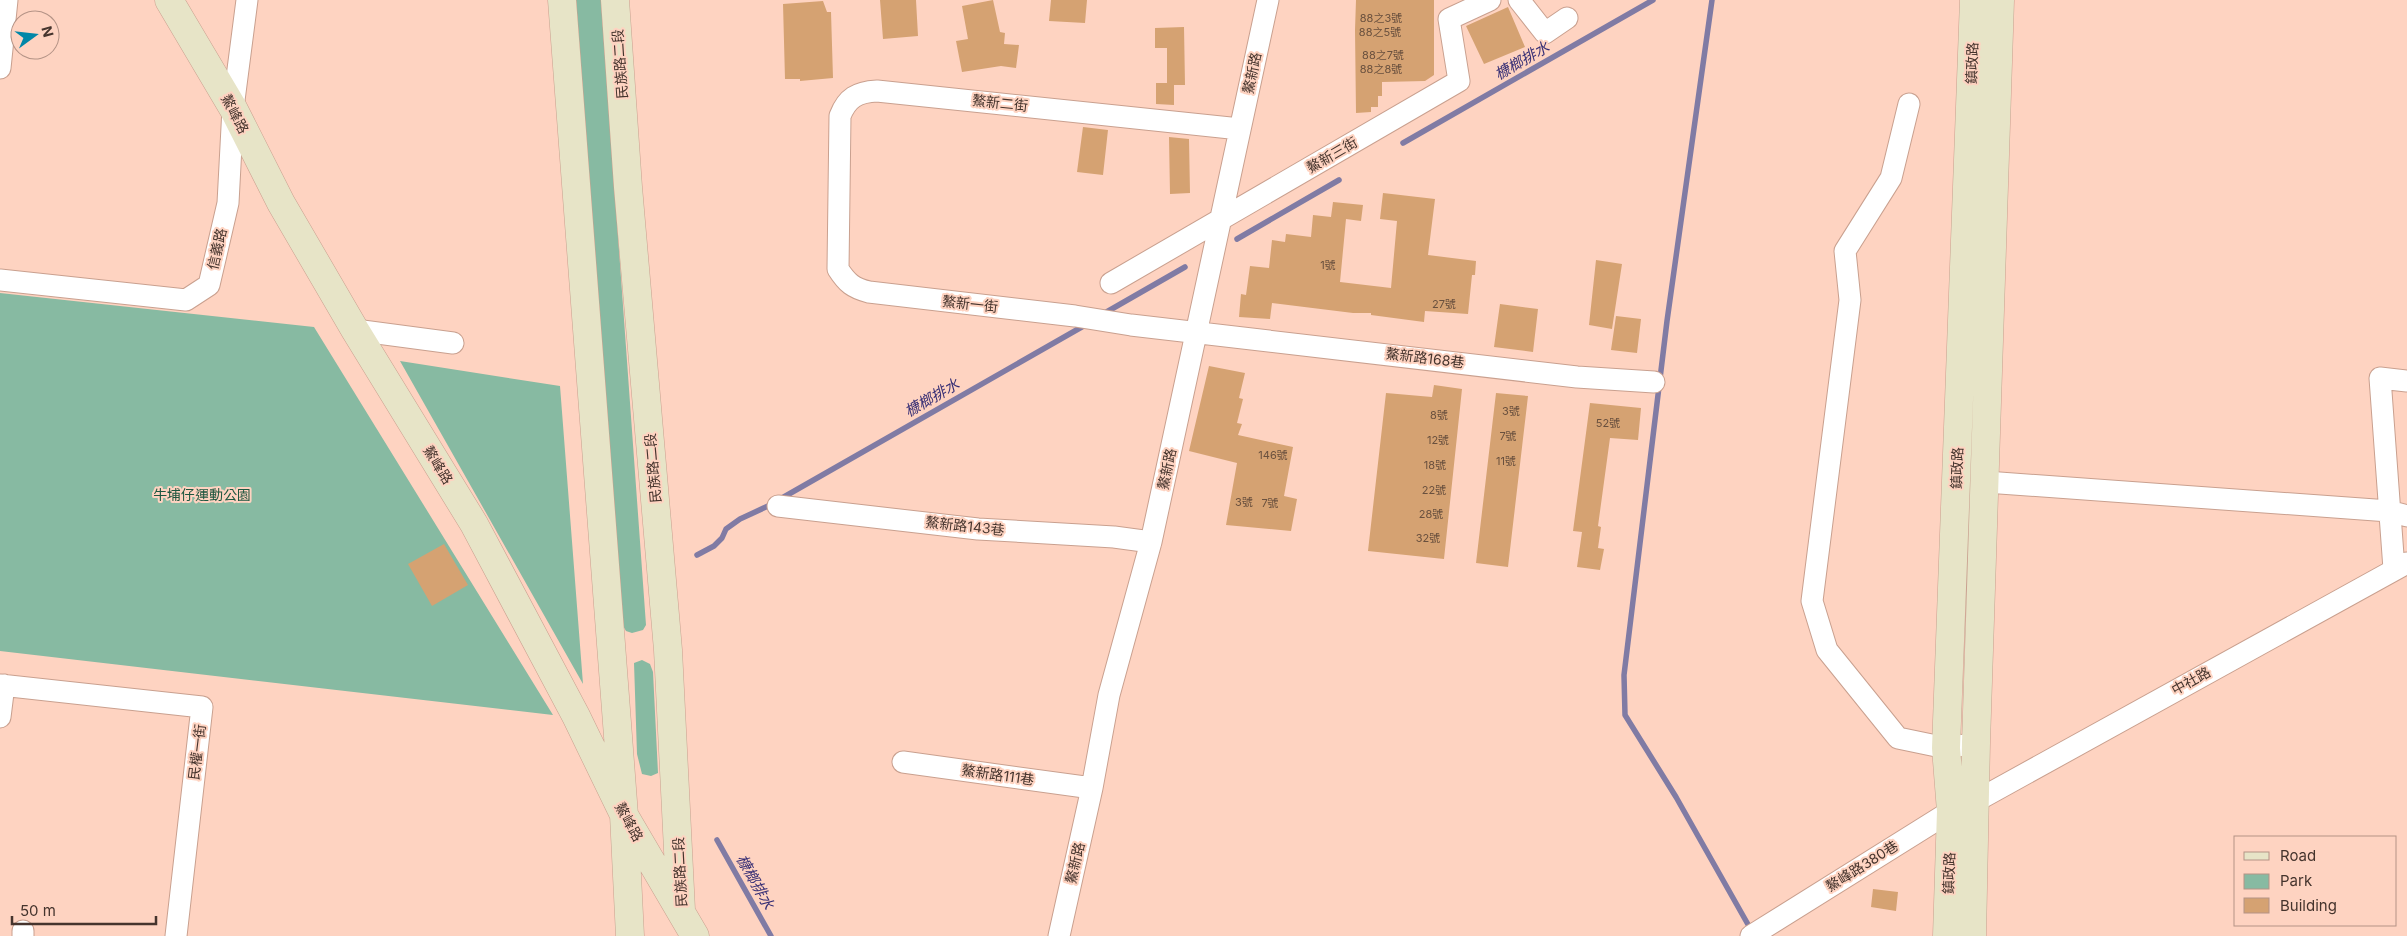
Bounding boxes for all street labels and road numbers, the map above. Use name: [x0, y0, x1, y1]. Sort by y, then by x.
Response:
street label: 民族路二段: [609, 29, 630, 100]
street label: 鎮政路: [1962, 42, 1981, 84]
street label: 鰲新路: [1239, 51, 1264, 95]
street label: 鰲峰路: [218, 91, 253, 136]
street label: 鰲新二街: [971, 91, 1029, 114]
street label: 鰲新三街: [1303, 133, 1360, 176]
street label: 信義路: [204, 227, 230, 271]
street label: 鰲新一街: [941, 292, 999, 315]
street label: 鰲新路168巷: [1385, 344, 1465, 371]
street label: 民族路二段: [641, 432, 664, 504]
street label: 鰲峰路: [420, 442, 457, 487]
street label: 鰲新路: [1154, 447, 1179, 491]
street label: 鎮政路: [1947, 447, 1966, 489]
street label: 鰲新路143巷: [925, 513, 1005, 538]
street label: 中社路: [2168, 663, 2213, 698]
street label: 民權一街: [185, 723, 208, 781]
street label: 鰲新路111巷: [961, 761, 1035, 788]
street label: 鰲峰路: [612, 799, 647, 844]
street label: 民族路二段: [669, 837, 690, 907]
street label: 鰲峰路380巷: [1822, 837, 1901, 895]
street label: 鰲新路: [1062, 841, 1088, 885]
street label: 鎮政路: [1939, 852, 1958, 894]

